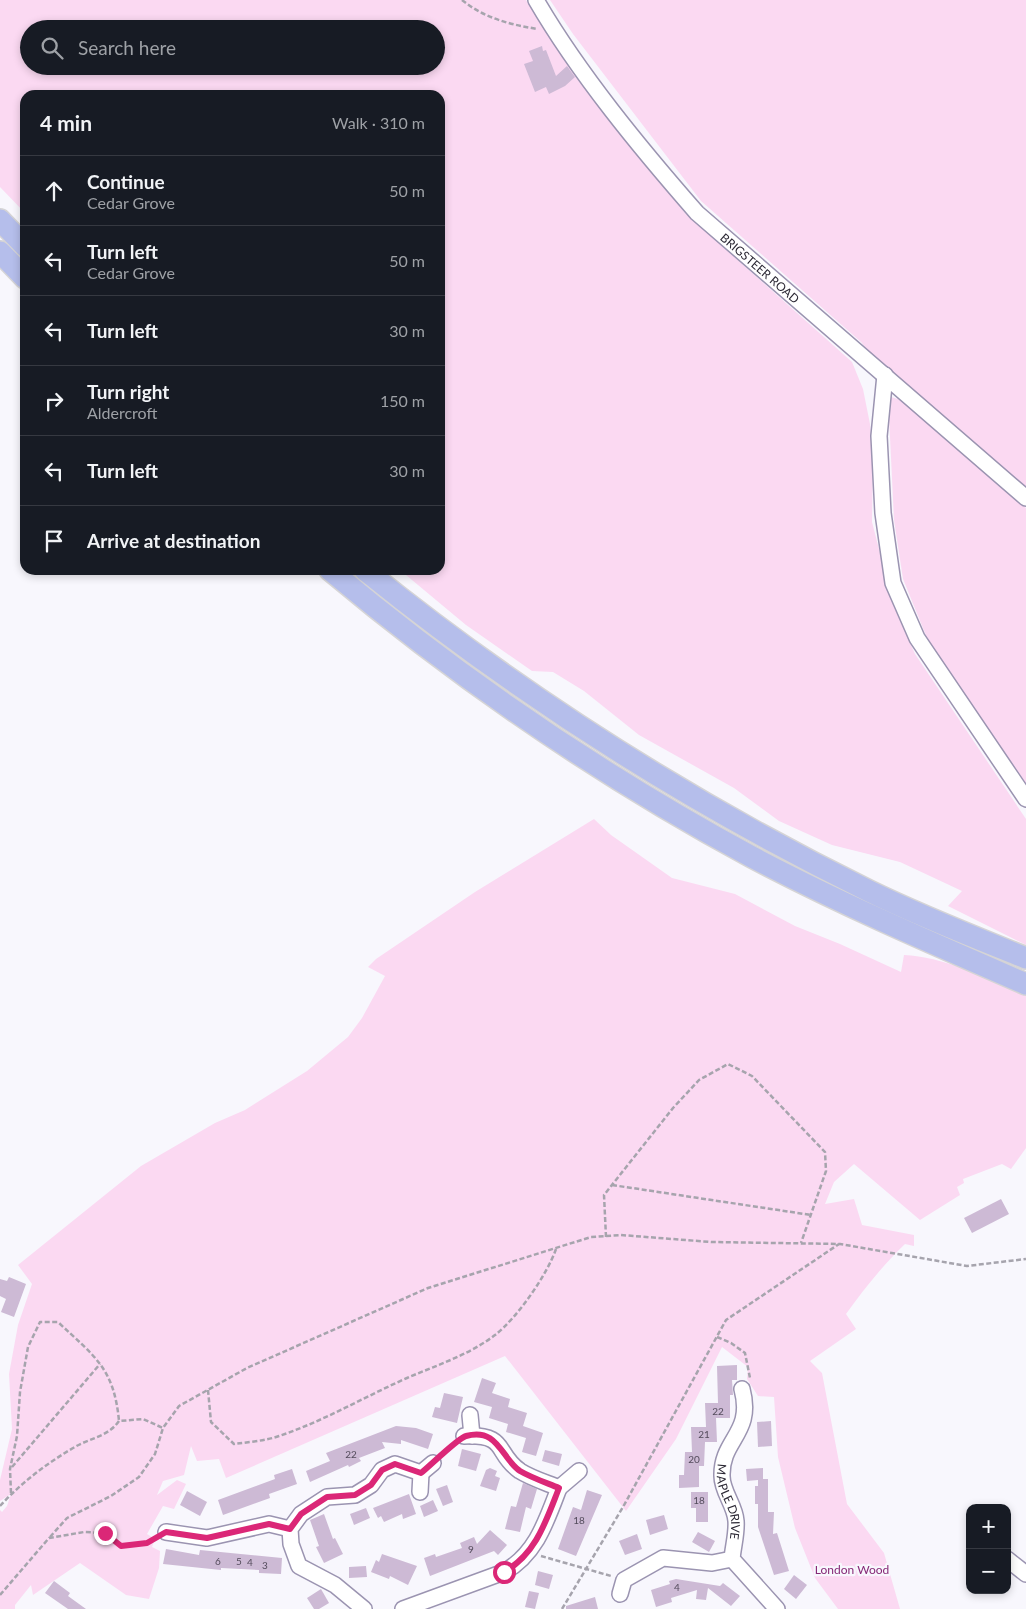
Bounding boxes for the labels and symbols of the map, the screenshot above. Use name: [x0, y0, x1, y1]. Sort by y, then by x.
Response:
street label: BRIGSTEER ROAD: [718, 229, 803, 306]
house number: 22: [712, 1405, 724, 1417]
house number: 21: [698, 1428, 710, 1440]
house number: 22: [345, 1448, 357, 1460]
house number: 20: [688, 1453, 700, 1465]
street label: MAPLE DRIVE: [714, 1463, 744, 1541]
house number: 18: [693, 1494, 705, 1506]
house number: 18: [573, 1514, 585, 1526]
route end: [94, 1522, 117, 1545]
house number: 9: [468, 1543, 474, 1555]
house number: 6: [215, 1555, 221, 1567]
house number: 5: [236, 1555, 242, 1567]
house number: 4: [247, 1556, 253, 1568]
house number: 3: [262, 1559, 268, 1571]
route start: [493, 1561, 516, 1584]
park label: London Wood: [815, 1562, 889, 1577]
house number: 4: [674, 1581, 680, 1593]

